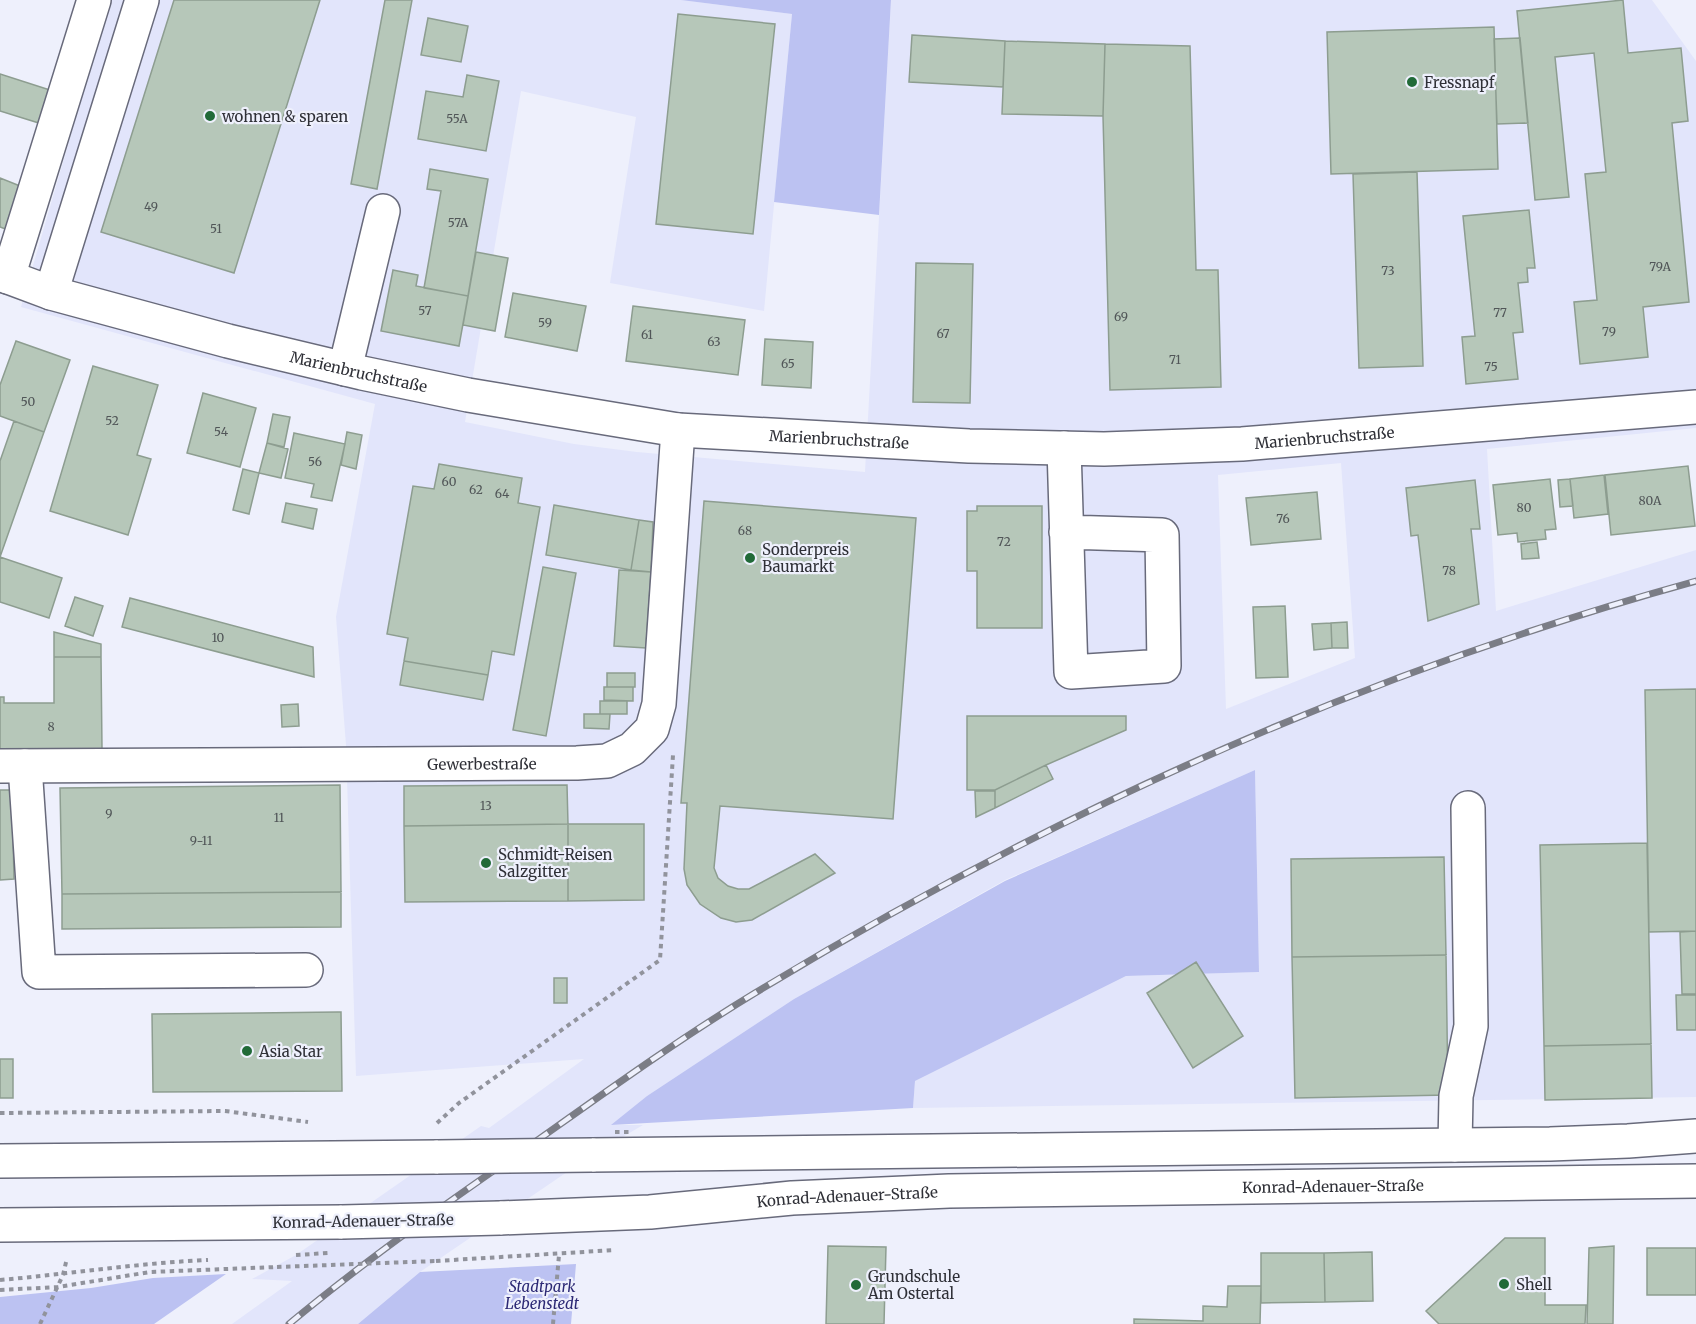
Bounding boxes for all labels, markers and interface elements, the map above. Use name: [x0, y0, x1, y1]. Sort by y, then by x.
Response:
place label: Fressnapf: [1424, 73, 1496, 92]
marker: Fressnapf: [1405, 75, 1419, 89]
place label: wohnen & sparen: [221, 107, 348, 126]
marker: wohnen & sparen: [203, 109, 217, 123]
house number: 55A: [446, 111, 468, 126]
house number: 49: [144, 199, 158, 214]
house number: 57A: [448, 215, 469, 230]
house number: 51: [210, 221, 222, 236]
house number: 79A: [1649, 259, 1671, 274]
house number: 73: [1381, 263, 1395, 278]
house number: 57: [418, 303, 432, 318]
house number: 77: [1493, 305, 1507, 320]
house number: 69: [1114, 309, 1128, 324]
house number: 59: [538, 315, 552, 330]
house number: 79: [1602, 324, 1616, 339]
house number: 67: [936, 326, 950, 341]
house number: 61: [641, 327, 653, 342]
house number: 63: [707, 334, 721, 349]
street label: Marienbruchstraße: [288, 347, 429, 396]
house number: 71: [1169, 352, 1182, 367]
house number: 65: [781, 356, 795, 371]
house number: 75: [1484, 359, 1498, 374]
house number: 50: [21, 394, 36, 409]
house number: 52: [105, 413, 119, 428]
street label: Marienbruchstraße: [1254, 422, 1395, 452]
house number: 54: [214, 424, 229, 439]
street label: Marienbruchstraße: [768, 426, 910, 452]
house number: 56: [308, 454, 322, 469]
house number: 60: [442, 474, 457, 489]
house number: 62: [469, 482, 483, 497]
house number: 64: [495, 486, 510, 501]
house number: 80A: [1639, 493, 1662, 508]
house number: 80: [1517, 500, 1532, 515]
house number: 76: [1276, 511, 1290, 526]
house number: 68: [738, 523, 752, 538]
house number: 72: [997, 534, 1011, 549]
place label: Sonderpreis Baumarkt: [762, 540, 849, 576]
marker: Sonderpreis Baumarkt: [743, 551, 757, 565]
house number: 78: [1442, 563, 1456, 578]
house number: 10: [212, 630, 225, 645]
house number: 8: [47, 719, 55, 734]
street label: Gewerbestraße: [427, 754, 537, 773]
house number: 13: [480, 798, 492, 813]
house number: 9: [105, 806, 113, 821]
house number: 11: [274, 810, 285, 825]
house number: 9-11: [190, 833, 213, 848]
place label: Schmidt-Reisen Salzgitter: [498, 845, 613, 881]
marker: Schmidt-Reisen Salzgitter: [479, 856, 493, 870]
place label: Asia Star: [258, 1042, 323, 1061]
marker: Asia Star: [240, 1044, 254, 1058]
street label: Konrad-Adenauer-Straße: [1242, 1175, 1424, 1197]
street label: Konrad-Adenauer-Straße: [756, 1182, 938, 1211]
street label: Konrad-Adenauer-Straße: [272, 1210, 454, 1232]
place label: Grundschule Am Ostertal: [867, 1267, 960, 1303]
place label: Shell: [1516, 1275, 1552, 1294]
park label: Stadtpark Lebenstedt: [505, 1277, 580, 1313]
marker: Shell: [1497, 1277, 1511, 1291]
marker: Grundschule Am Ostertal: [849, 1278, 863, 1292]

